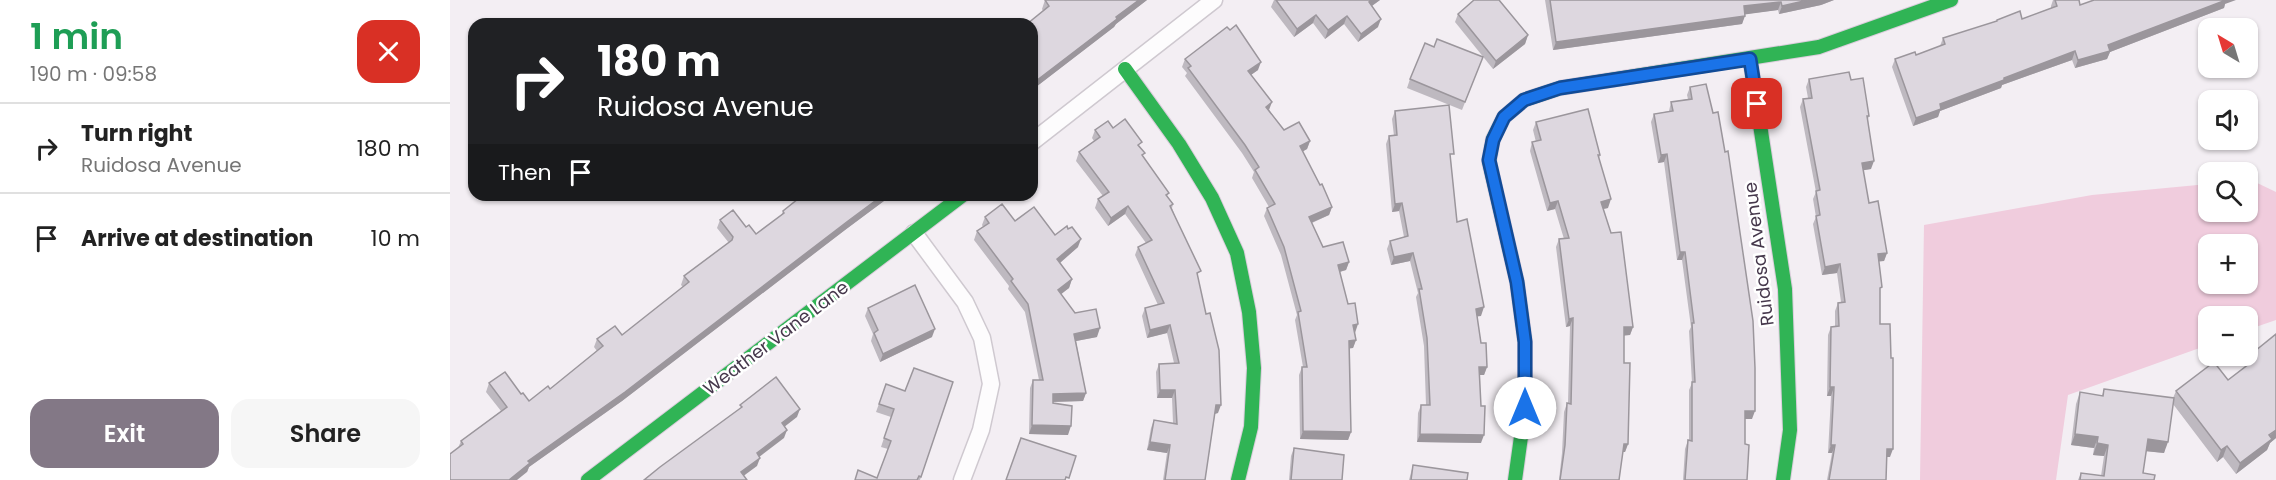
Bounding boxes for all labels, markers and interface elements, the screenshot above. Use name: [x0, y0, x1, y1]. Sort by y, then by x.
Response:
text: 1 min: [30, 11, 123, 62]
north arrow: [2198, 18, 2258, 78]
map controls: [2198, 18, 2258, 366]
button: close: [357, 20, 420, 83]
text: 180 m: [597, 32, 721, 91]
icon: right: [498, 42, 576, 120]
text: 190 m · 09:58: [30, 60, 157, 88]
pin: [1731, 78, 1782, 129]
icon: arrive: [1740, 87, 1773, 120]
text: Ruidosa Avenue: [597, 88, 814, 125]
button: sound: [2198, 90, 2258, 150]
text: Turn right: [81, 118, 192, 149]
icon: right: [30, 132, 63, 165]
text: 180 m: [357, 133, 420, 164]
text: Ruidosa Avenue: [81, 151, 242, 179]
icon: arrive: [564, 156, 597, 189]
text: Then: [498, 157, 552, 188]
button: search: [2198, 162, 2258, 222]
street label: Ruidosa Avenue: [1737, 181, 1780, 327]
icon: arrive: [30, 222, 63, 255]
text: Arrive at destination: [81, 223, 313, 254]
text: 10 m: [371, 223, 420, 254]
button: +: [2198, 234, 2258, 294]
street label: Weather Vane Lane: [698, 275, 854, 401]
button: −: [2198, 306, 2258, 366]
position arrow: [1493, 376, 1557, 440]
button: Exit: [30, 399, 219, 468]
button: Share: [231, 399, 420, 468]

